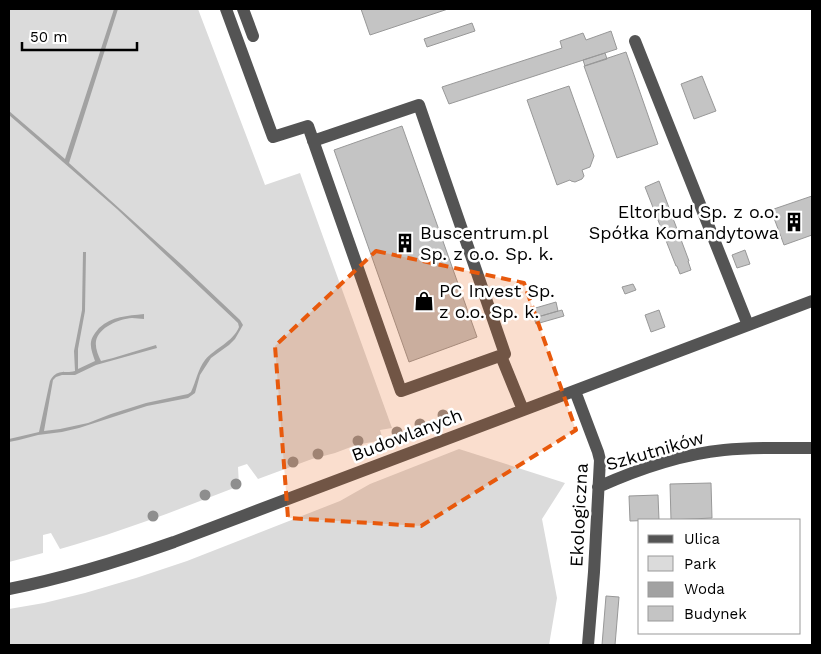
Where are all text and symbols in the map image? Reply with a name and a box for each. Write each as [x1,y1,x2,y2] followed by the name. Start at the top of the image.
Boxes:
[22,20,138,52] scale bar
[30,28,67,46] text: 50 m
[589,201,779,243] place label: Eltorbud Sp. z o.o. Spółka Komandytowa
[783,211,805,233] building icon: Eltorbud Sp. z o.o. Spółka Komandytowa
[420,222,554,264] place label: Buscentrum.pl Sp. z o.o. Sp. k.
[394,232,416,254] building icon: Buscentrum.pl Sp. z o.o. Sp. k.
[439,280,555,322] place label: PC Invest Sp. z o.o. Sp. k.
[413,290,435,312] shop icon: PC Invest Sp. z o.o. Sp. k.
[349,404,465,465] street label: Budowlanych
[603,426,706,475] street label: Szkutników
[565,463,592,567] street label: Ekologiczna
[638,519,801,634] legend
[684,530,721,548] text: Ulica
[684,555,717,573] text: Park
[684,580,725,598] text: Woda
[684,605,747,623] text: Budynek

